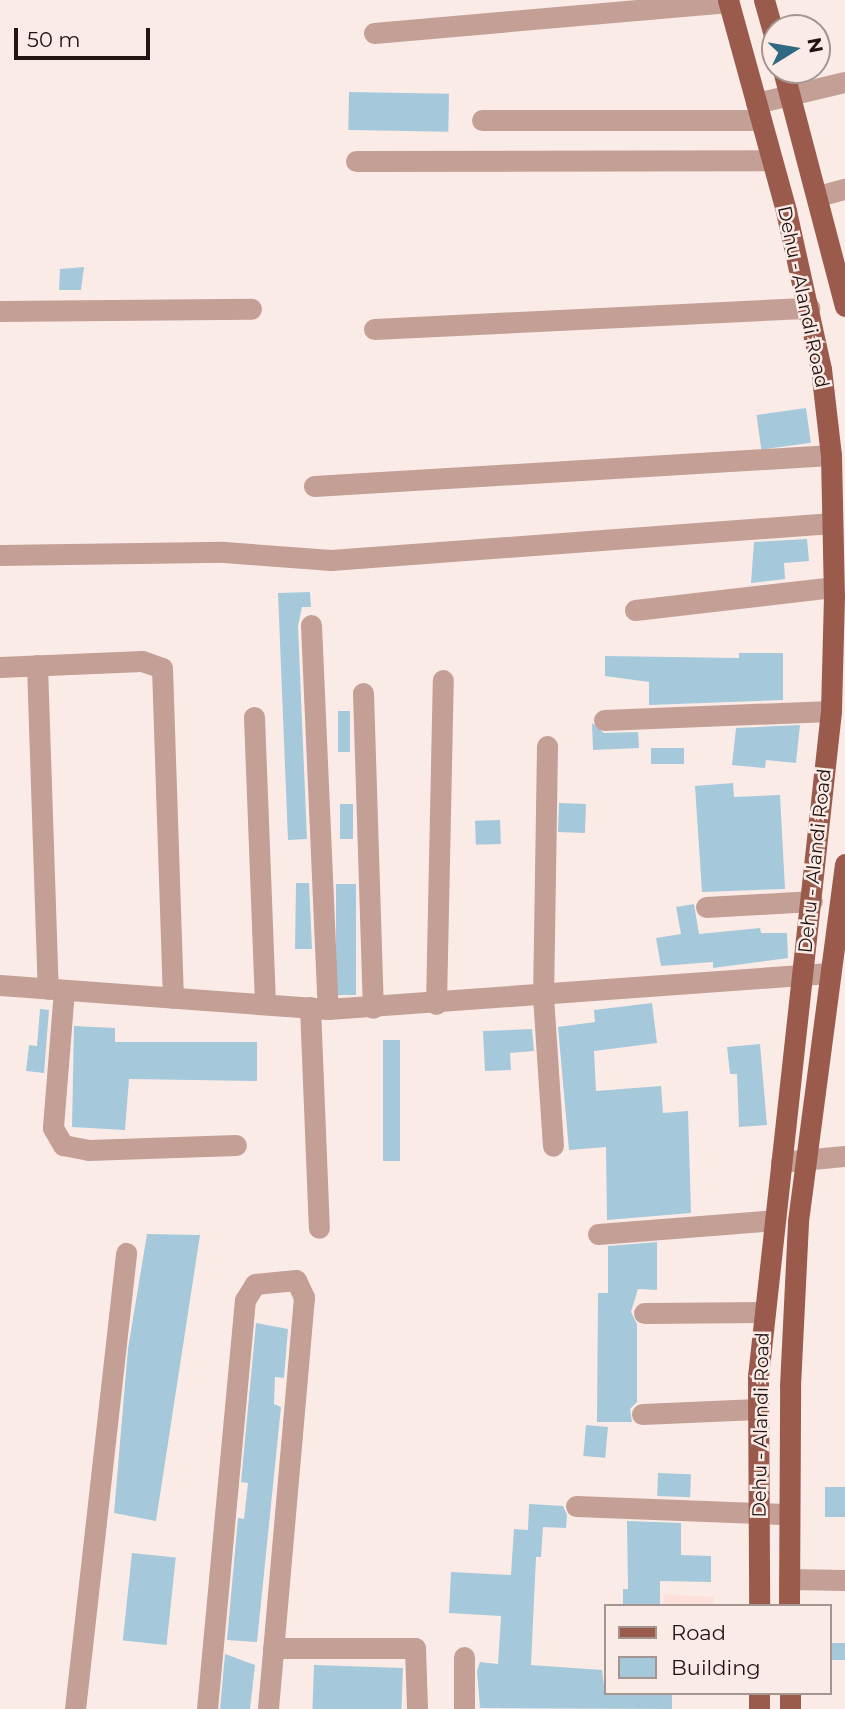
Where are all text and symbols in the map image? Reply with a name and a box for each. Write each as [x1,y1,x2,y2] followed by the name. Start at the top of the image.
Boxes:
[18,14,154,58] scale bar
[761,14,831,84] north arrow
[27,27,81,52] text: 50 m
[802,36,828,55] text: N
[773,204,833,390] street label: Dehu - Alandi Road
[794,768,836,954] street label: Dehu - Alandi Road
[748,1332,774,1518] street label: Dehu - Alandi Road
[604,1604,831,1695] legend
[671,1620,726,1645] text: Road
[671,1655,761,1680] text: Building

